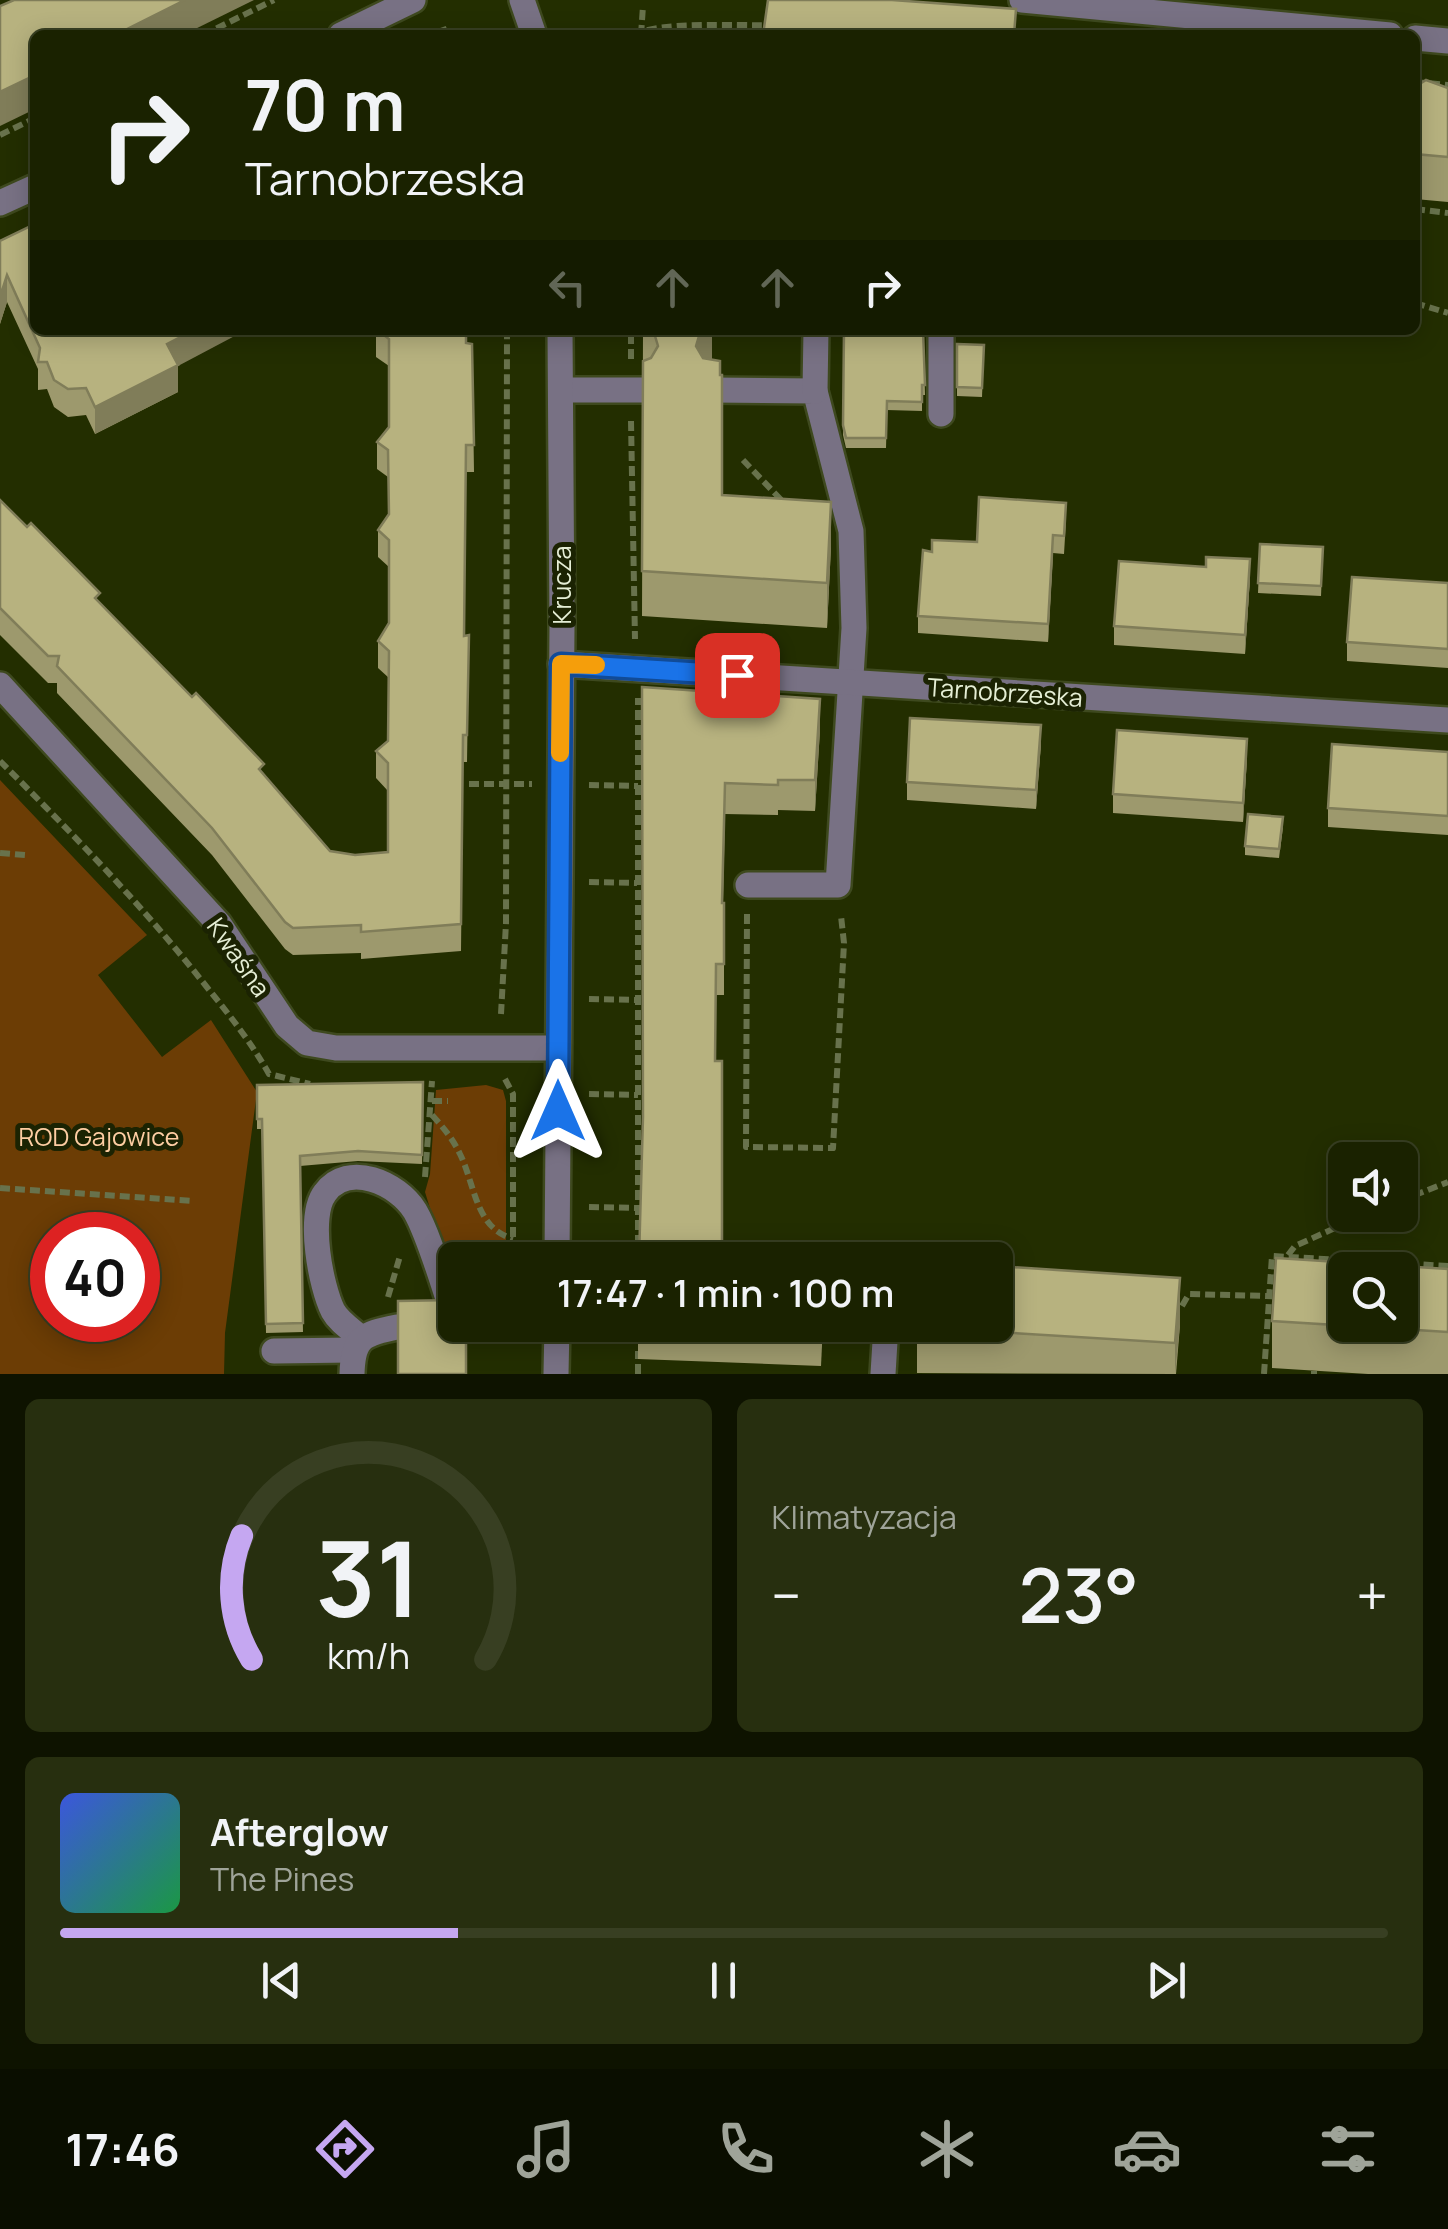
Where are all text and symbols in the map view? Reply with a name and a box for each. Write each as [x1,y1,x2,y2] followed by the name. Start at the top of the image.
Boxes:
[245,56,405,152] text: 70 m
[80,70,210,200] icon: right
[245,147,525,209] text: Tarnobrzeska
[540,260,595,315] icon: left
[645,260,700,315] icon: ahead
[750,260,805,315] icon: ahead
[855,260,910,315] icon: right
[544,546,579,624] street label: Krucza
[695,633,780,718] pin
[710,648,765,703] icon: arrive
[926,669,1084,715] street label: Tarnobrzeska
[199,910,279,1004] street label: Kwaśna
[506,1059,610,1163] position arrow
[19,1119,179,1154] park label: ROD Gajowice
[1328,1142,1418,1342] map controls
[1328,1142,1418,1232] button: sound
[30,1212,160,1342] speed limit sign: 40
[1328,1252,1418,1342] button: search
[557,1266,894,1318] text: 17:47 · 1 min · 100 m
[772,1495,957,1539] text: Klimatyzacja
[315,1506,421,1648] text: 31
[1018,1543,1139,1646] text: 23°
[772,1557,801,1633] text: −
[1356,1557,1388,1633] text: +
[327,1631,410,1680] text: km/h
[210,1805,389,1857] text: Afterglow
[210,1857,354,1901] text: The Pines
[254,1953,309,2008] icon: previous
[696,1953,751,2008] icon: pause
[1139,1953,1194,2008] icon: next
[310,2114,380,2184] icon: directions
[511,2114,581,2184] icon: music
[711,2114,781,2184] icon: phone
[912,2114,982,2184] icon: climate
[1112,2114,1182,2184] icon: car
[1313,2114,1383,2184] icon: filters
[65,2118,180,2180] text: 17:46

